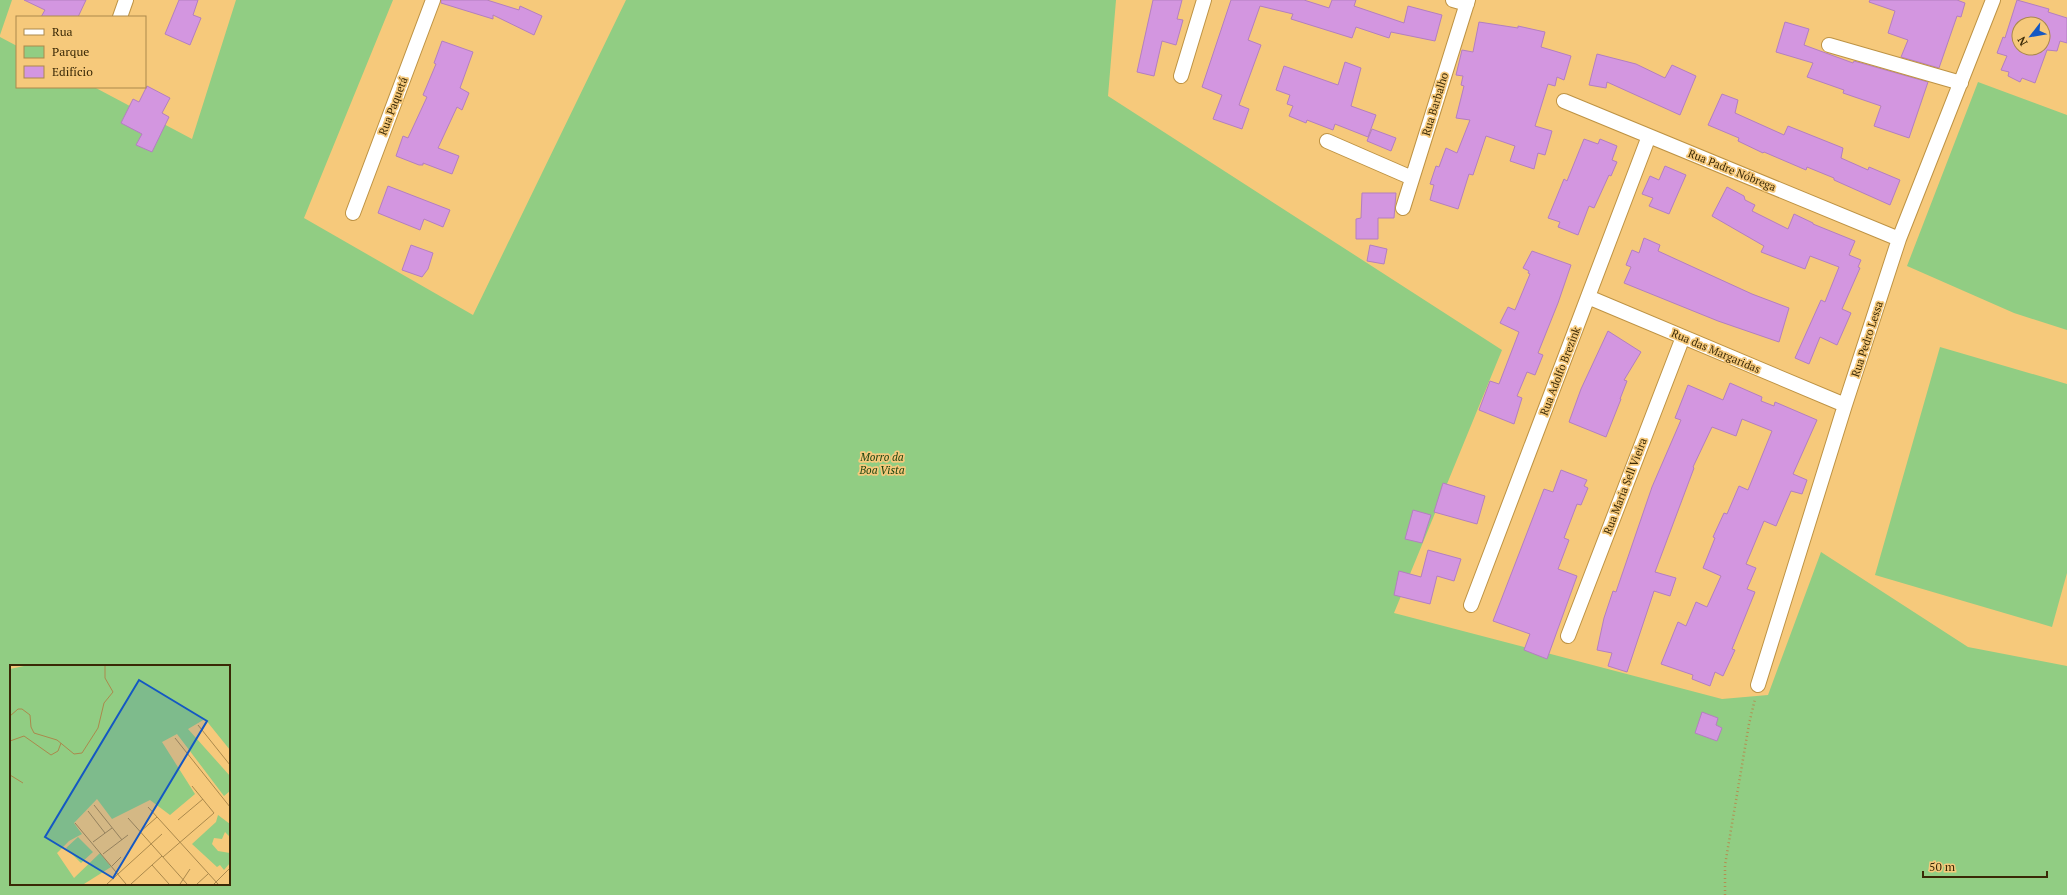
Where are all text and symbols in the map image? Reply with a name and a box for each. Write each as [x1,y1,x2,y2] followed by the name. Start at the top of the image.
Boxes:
[16,16,146,88] legend
[2011,16,2051,56] north arrow
[52,24,73,39] text: Rua
[2014,33,2031,48] text: N
[52,44,89,59] text: Parque
[52,64,93,79] text: Edifício
[1419,71,1451,137] street label: Rua Barbalho
[376,75,411,137] street label: Rua Paquetá
[1686,146,1778,194] street label: Rua Padre Nóbrega
[1848,299,1886,379] street label: Rua Pedro Lessa
[1537,324,1583,417] street label: Rua Adolfo Brezink
[1669,326,1763,376] street label: Rua das Margaridas
[1600,435,1650,536] street label: Rua Maria Sell Vieira
[858,450,905,477] park label: Morro da Boa Vista
[10,665,230,885] inset map
[1923,853,2047,879] scale bar
[1929,859,1956,874] text: 50 m

